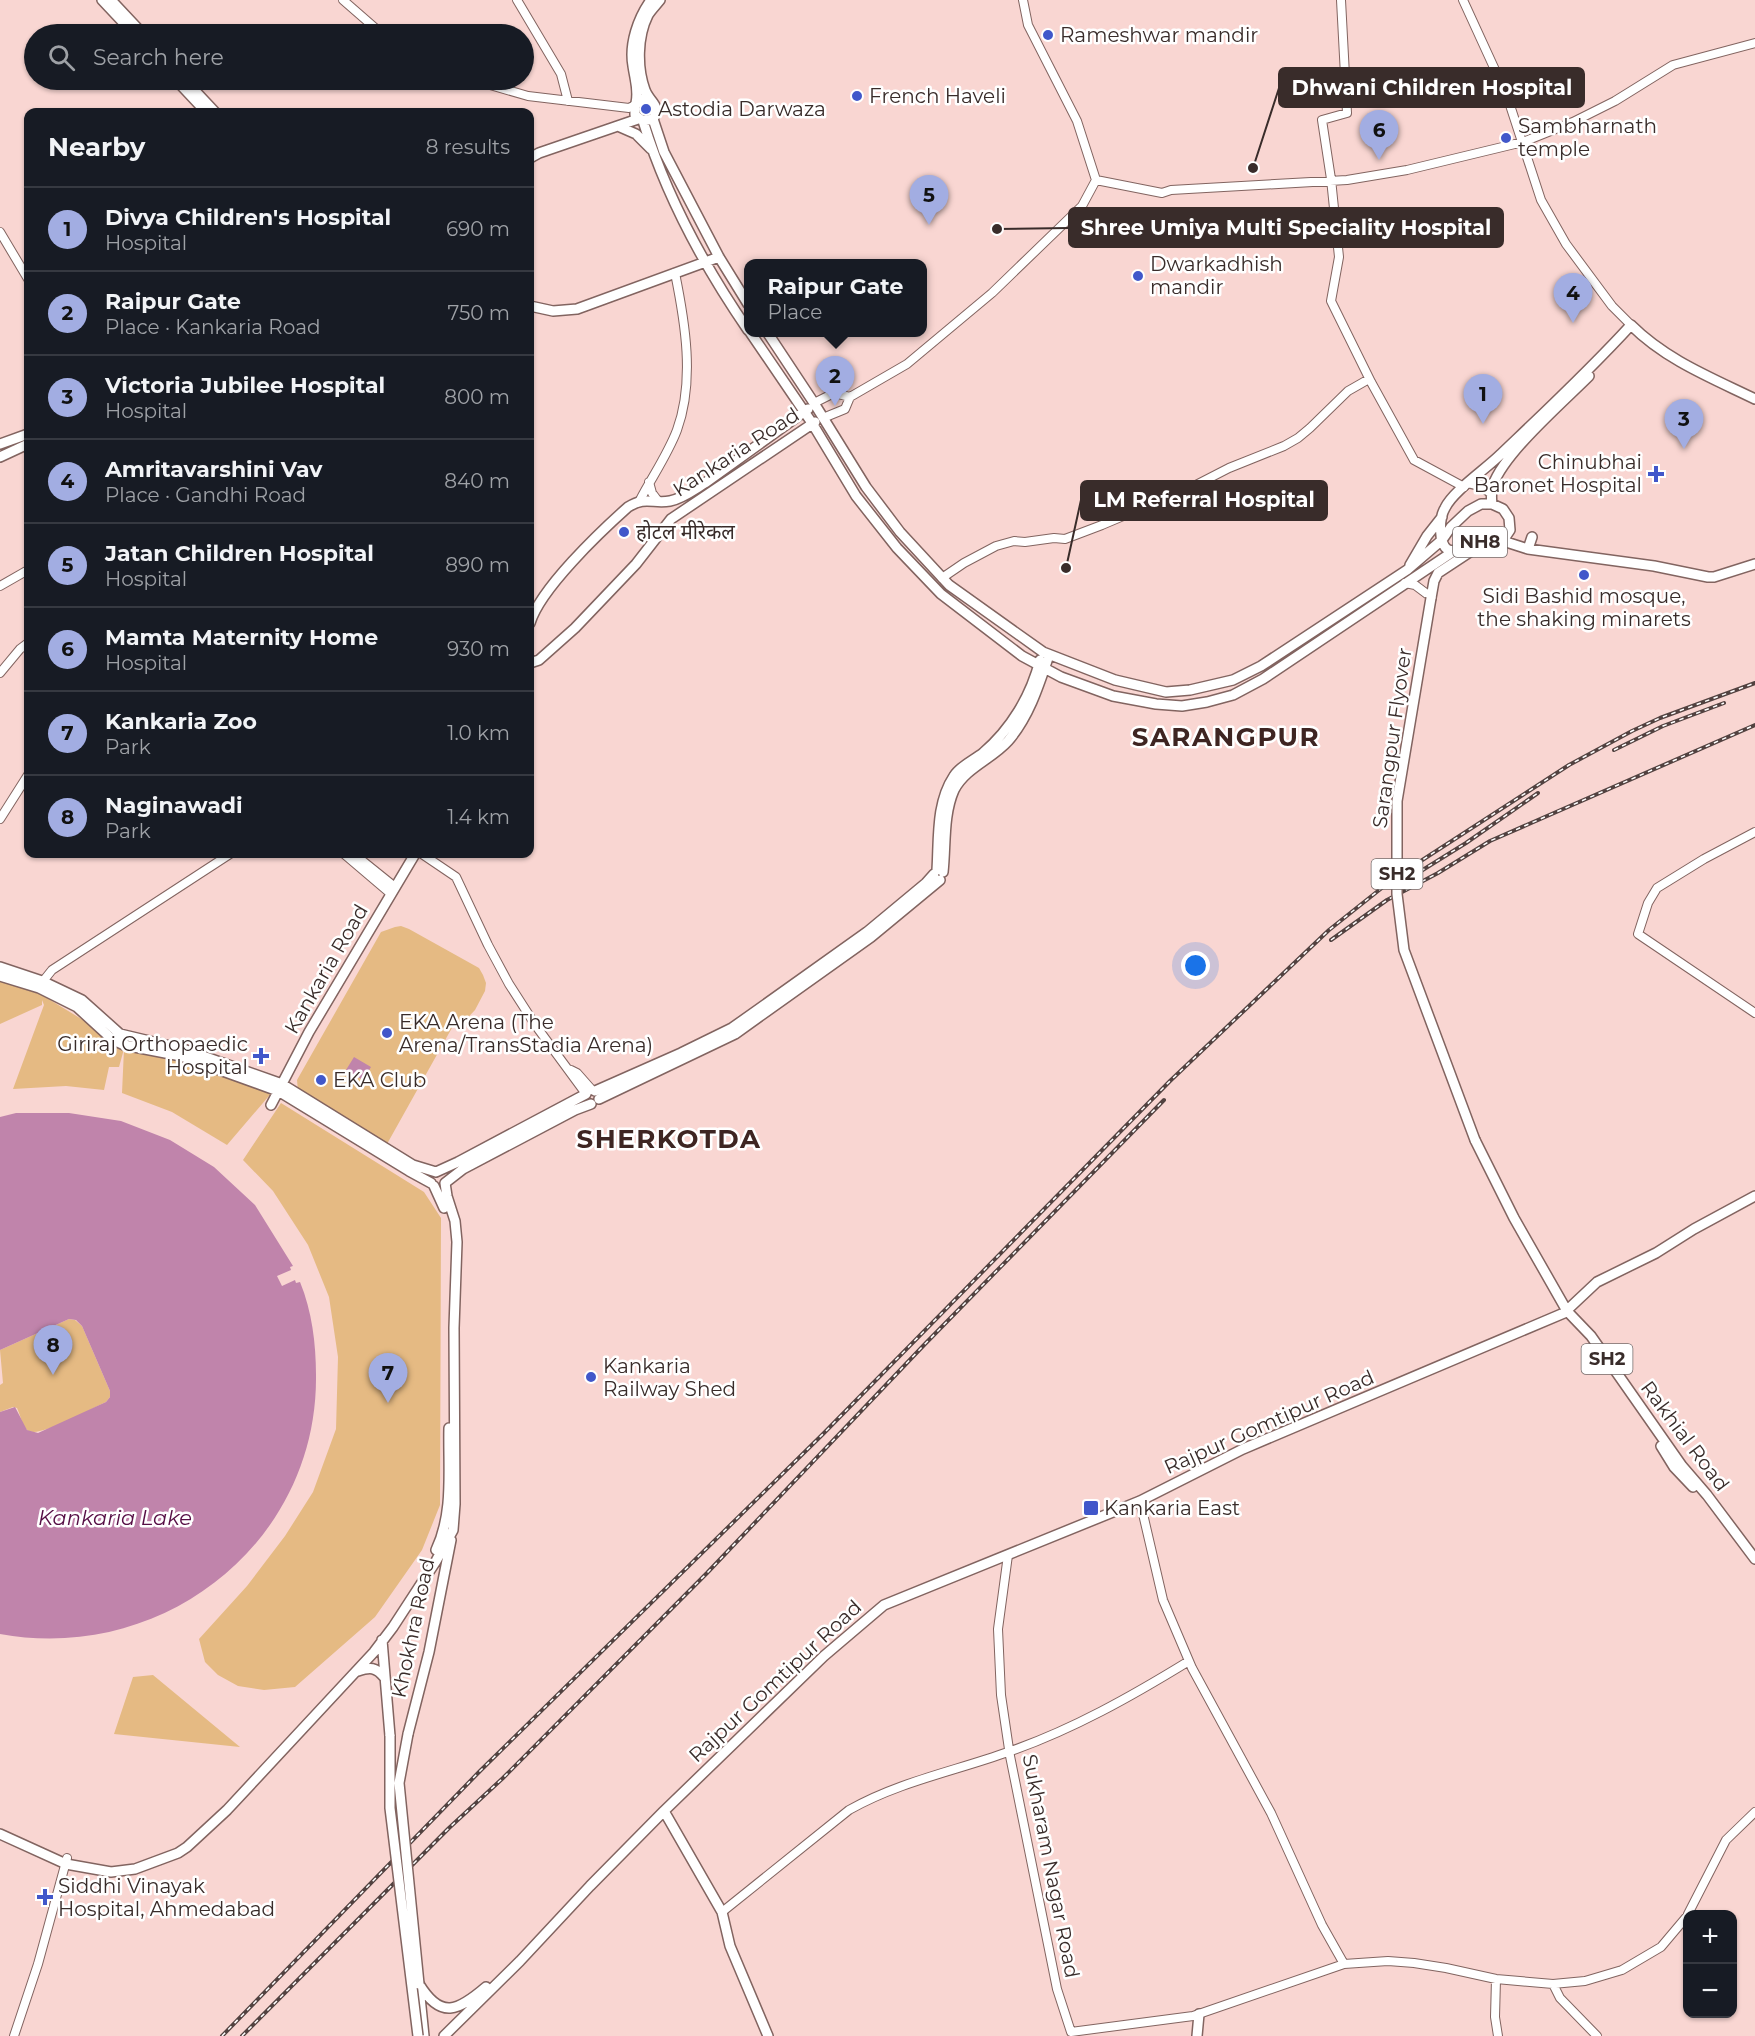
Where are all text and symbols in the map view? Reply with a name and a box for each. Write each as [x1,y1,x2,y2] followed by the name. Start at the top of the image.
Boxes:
[1060,23,1258,47] place label: Rameshwar mandir
[24,24,534,90] search box
[1041,28,1055,42] marker: Rameshwar mandir
[45,41,78,74] icon: search
[93,44,224,71] text: Search here
[1279,68,1584,107] callout: Dhwani Children Hospital
[1292,75,1572,100] text: Dhwani Children Hospital
[869,84,1006,108] place label: French Haveli
[850,89,864,103] marker: French Haveli
[658,97,826,121] place label: Astodia Darwaza
[639,102,653,116] marker: Astodia Darwaza
[1360,110,1398,160] pin: 6
[1518,114,1657,161] place label: Sambharnath temple
[48,131,145,163] text: Nearby
[1499,131,1513,145] marker: Sambharnath temple
[426,135,510,159] text: 8 results
[910,176,948,225] pin: 5
[105,204,391,231] text: Divya Children's Hospital
[1069,208,1503,247] callout: Shree Umiya Multi Speciality Hospital
[1081,215,1491,240] text: Shree Umiya Multi Speciality Hospital
[64,217,71,241] text: 1
[446,217,510,241] text: 690 m
[105,231,187,255] text: Hospital
[1150,252,1283,299] place label: Dwarkadhish mandir
[744,259,927,337] popup
[1131,269,1145,283] marker: Dwarkadhish mandir
[768,273,903,300] text: Raipur Gate
[1554,274,1592,323] pin: 4
[105,288,241,315] text: Raipur Gate
[768,300,822,324] text: Place
[62,301,73,325] text: 2
[448,301,510,325] text: 750 m
[105,315,321,339] text: Place · Kankaria Road
[816,356,854,406] pin: 2
[105,372,385,399] text: Victoria Jubilee Hospital
[1464,374,1502,424] pin: 1
[62,385,73,409] text: 3
[444,385,510,409] text: 800 m
[105,399,187,423] text: Hospital
[1664,400,1704,449] pin: 3
[668,402,804,502] street label: Kankaria Road
[1474,450,1642,497] place label: Chinubhai Baronet Hospital
[105,456,322,483] text: Amritavarshini Vav
[1647,465,1665,483] marker: Chinubhai Baronet Hospital
[61,469,74,493] text: 4
[444,469,510,493] text: 840 m
[1081,481,1327,520] callout: LM Referral Hospital
[105,483,306,507] text: Place · Gandhi Road
[1093,487,1315,512] text: LM Referral Hospital
[636,520,735,544] place label: होटल मीरेकल
[617,525,631,539] marker: होटल मीरेकल
[1453,527,1507,557] road number: NH8
[105,540,374,567] text: Jatan Children Hospital
[62,553,73,577] text: 5
[445,553,510,577] text: 890 m
[105,567,187,591] text: Hospital
[1577,568,1591,582] marker: Sidi Bashid mosque, the shaking minarets
[1477,584,1691,631] place label: Sidi Bashid mosque, the shaking minarets
[105,624,378,651] text: Mamta Maternity Home
[61,637,74,661] text: 6
[447,637,510,661] text: 930 m
[1367,646,1417,830] street label: Sarangpur Flyover
[105,651,187,675] text: Hospital
[105,708,257,735] text: Kankaria Zoo
[61,721,74,745] text: 7
[447,721,510,745] text: 1.0 km
[1132,721,1320,753] district label: SARANGPUR
[105,735,151,759] text: Park
[105,792,243,819] text: Naginawadi
[61,805,74,829] text: 8
[447,805,510,829] text: 1.4 km
[105,819,151,843] text: Park
[1372,859,1422,889] road number: SH2
[279,900,373,1038] street label: Kankaria Road
[1181,951,1210,980] your location
[399,1010,653,1057] place label: EKA Arena (The Arena/TransStadia Arena)
[380,1026,394,1040] marker: EKA Arena (The Arena/TransStadia Arena)
[57,1032,248,1079] place label: Giriraj Orthopaedic Hospital
[252,1047,270,1065] marker: Giriraj Orthopaedic Hospital
[333,1068,426,1092] place label: EKA Club
[314,1073,328,1087] marker: EKA Club
[577,1123,761,1155] district label: SHERKOTDA
[34,1326,72,1375] pin: 8
[1582,1344,1632,1374] road number: SH2
[368,1354,408,1403] pin: 7
[603,1354,736,1401] place label: Kankaria Railway Shed
[1160,1365,1378,1479] street label: Rajpur Gomtipur Road
[584,1370,598,1384] marker: Kankaria Railway Shed
[1636,1376,1734,1496] street label: Rakhial Road
[1104,1496,1240,1520] place label: Kankaria East
[1082,1499,1100,1517] marker: Kankaria East
[38,1505,192,1530] water label: Kankaria Lake
[386,1556,440,1700] street label: Khokhra Road
[684,1595,866,1767] street label: Rajpur Gomtipur Road
[1018,1752,1084,1980] street label: Sukharam Nagar Road
[58,1874,275,1921] place label: Siddhi Vinayak Hospital, Ahmedabad
[36,1888,54,1906] marker: Siddhi Vinayak Hospital, Ahmedabad
[1683,1910,1737,2018] map controls
[1683,1910,1737,1964] button: +
[1683,1964,1737,2018] button: −

